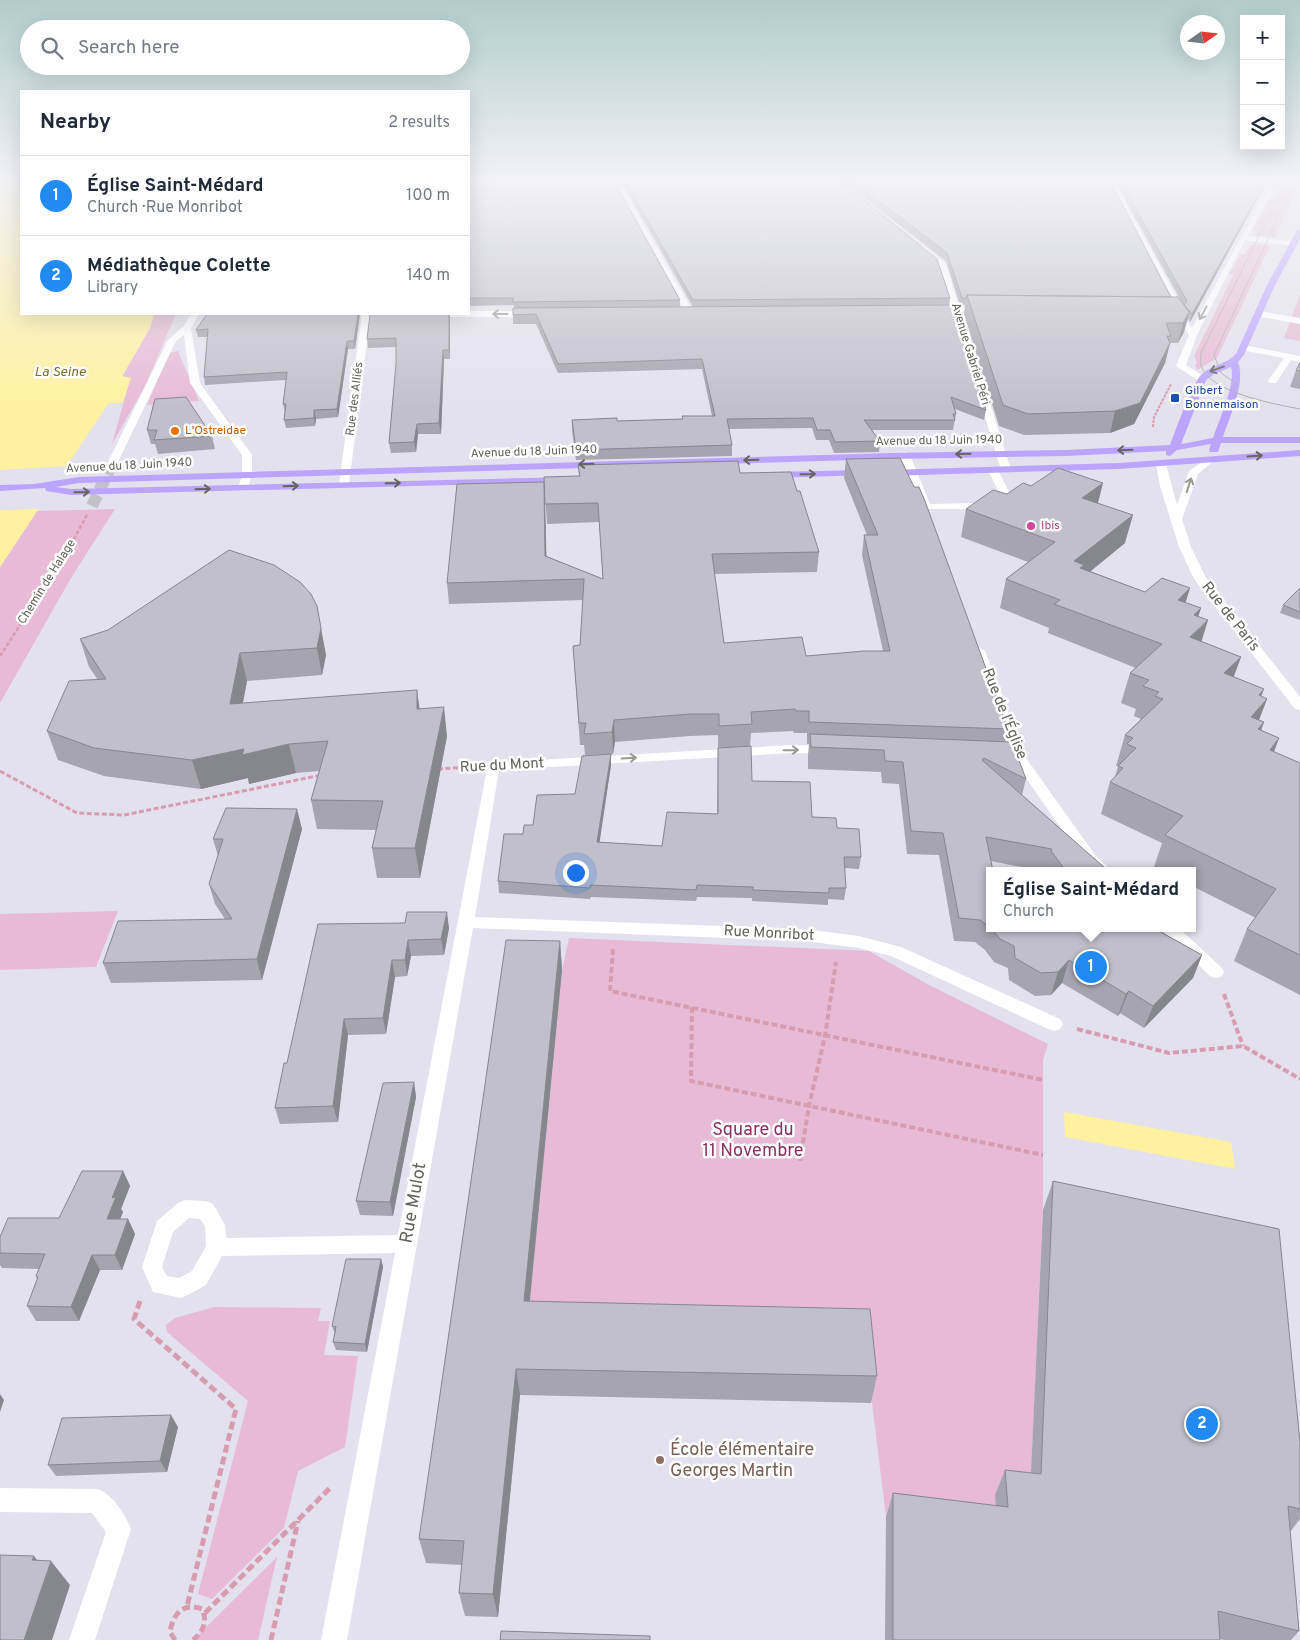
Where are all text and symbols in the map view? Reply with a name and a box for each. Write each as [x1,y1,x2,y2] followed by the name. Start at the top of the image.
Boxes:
[1180,15,1225,60] north arrow
[1240,15,1285,150] map controls
[1240,15,1285,60] button: +
[20,20,470,75] search box
[38,34,66,62] icon: search
[78,36,180,60] text: Search here
[1240,60,1285,105] button: −
[1240,105,1285,150] button: layers
[40,109,111,136] text: Nearby
[388,113,450,133] text: 2 results
[87,174,264,198] text: Église Saint-Médard
[53,186,59,206] text: 1
[406,186,450,206] text: 100 m
[87,198,243,218] text: Church · Rue Monribot
[87,254,271,278] text: Médiathèque Colette
[51,266,61,286] text: 2
[407,266,450,286] text: 140 m
[87,278,138,298] text: Library
[947,301,993,407] street label: Avenue Gabriel Péri
[1198,305,1208,319] one-way arrow
[492,309,508,319] one-way arrow
[343,361,367,437] street label: Rue des Alliés
[34,364,86,381] water label: La Seine
[1210,365,1225,374] one-way arrow
[1185,383,1259,413] place label: Gilbert Bonnemaison
[1169,392,1181,404] marker: Gilbert Bonnemaison
[185,423,246,439] place label: L'Ostreidae
[169,425,181,437] marker: L'Ostreidae
[876,432,1002,450] street label: Avenue du 18 Juin 1940
[470,442,598,462] street label: Avenue du 18 Juin 1940
[1117,445,1133,454] one-way arrow
[955,449,972,459] one-way arrow
[1247,451,1263,461] one-way arrow
[65,455,193,477] street label: Avenue du 18 Juin 1940
[743,455,759,464] one-way arrow
[578,460,594,469] one-way arrow
[800,469,816,479] one-way arrow
[1185,477,1195,493] one-way arrow
[384,478,400,488] one-way arrow
[283,481,299,491] one-way arrow
[194,484,210,494] one-way arrow
[74,487,90,497] one-way arrow
[1041,518,1060,534] place label: Ibis
[1025,520,1037,532] marker: Ibis
[14,537,80,627] street label: Chemin de Halage
[1197,578,1263,656] street label: Rue de Paris
[977,665,1032,762] street label: Rue de l'Église
[783,745,799,754] one-way arrow
[459,754,545,778] street label: Rue du Mont
[620,754,636,763] one-way arrow
[563,860,589,886] your location
[986,867,1196,932] popup
[1003,878,1179,902] text: Église Saint-Médard
[1003,902,1054,922] text: Church
[723,922,815,946] street label: Rue Monribot
[1075,948,1107,986] pin: 1
[703,1119,803,1163] park label: Square du 11 Novembre
[396,1161,432,1245] street label: Rue Mulot
[1186,1405,1218,1443] pin: 2
[670,1437,814,1483] place label: École élémentaire Georges Martin
[654,1454,666,1466] marker: École élémentaire Georges Martin

